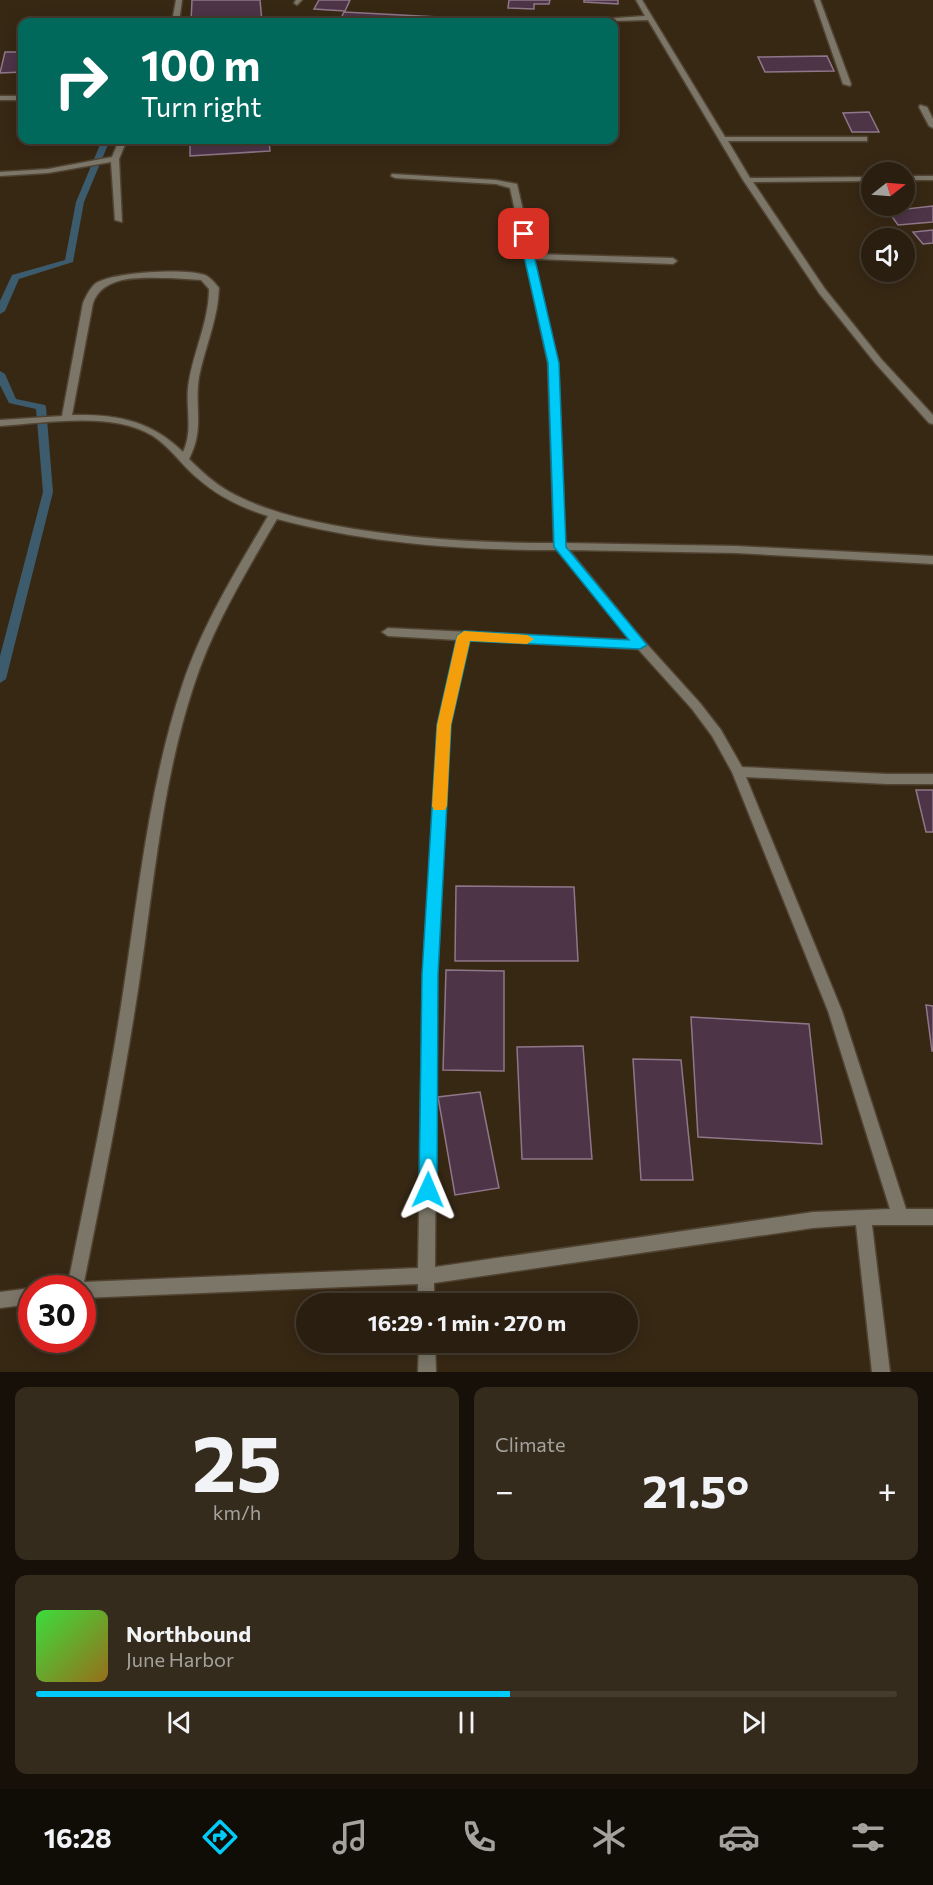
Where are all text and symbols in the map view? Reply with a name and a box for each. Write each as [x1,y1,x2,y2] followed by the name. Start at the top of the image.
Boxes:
[141,38,261,90] text: 100 m
[42,42,120,120] icon: right
[141,90,261,123] text: Turn right
[861,162,915,216] north arrow
[861,162,915,282] map controls
[498,208,549,259] pin
[507,217,540,250] icon: arrive
[861,228,915,282] button: sound
[396,1158,460,1222] position arrow
[18,1275,96,1353] speed limit sign: 30
[368,1309,566,1336] text: 16:29 · 1 min · 270 m
[192,1413,282,1508] text: 25
[495,1432,565,1456] text: Climate
[642,1462,749,1517] text: 21.5°
[495,1469,514,1510] text: −
[878,1469,897,1510] text: +
[213,1500,261,1524] text: km/h
[126,1620,251,1647] text: Northbound
[126,1647,234,1671] text: June Harbor
[163,1706,196,1739] icon: previous
[450,1706,483,1739] icon: pause
[737,1706,770,1739] icon: next
[199,1816,241,1858] icon: directions
[329,1816,371,1858] icon: music
[458,1816,500,1858] icon: phone
[588,1816,630,1858] icon: climate
[718,1816,760,1858] icon: car
[847,1816,889,1858] icon: filters
[44,1821,112,1854] text: 16:28

